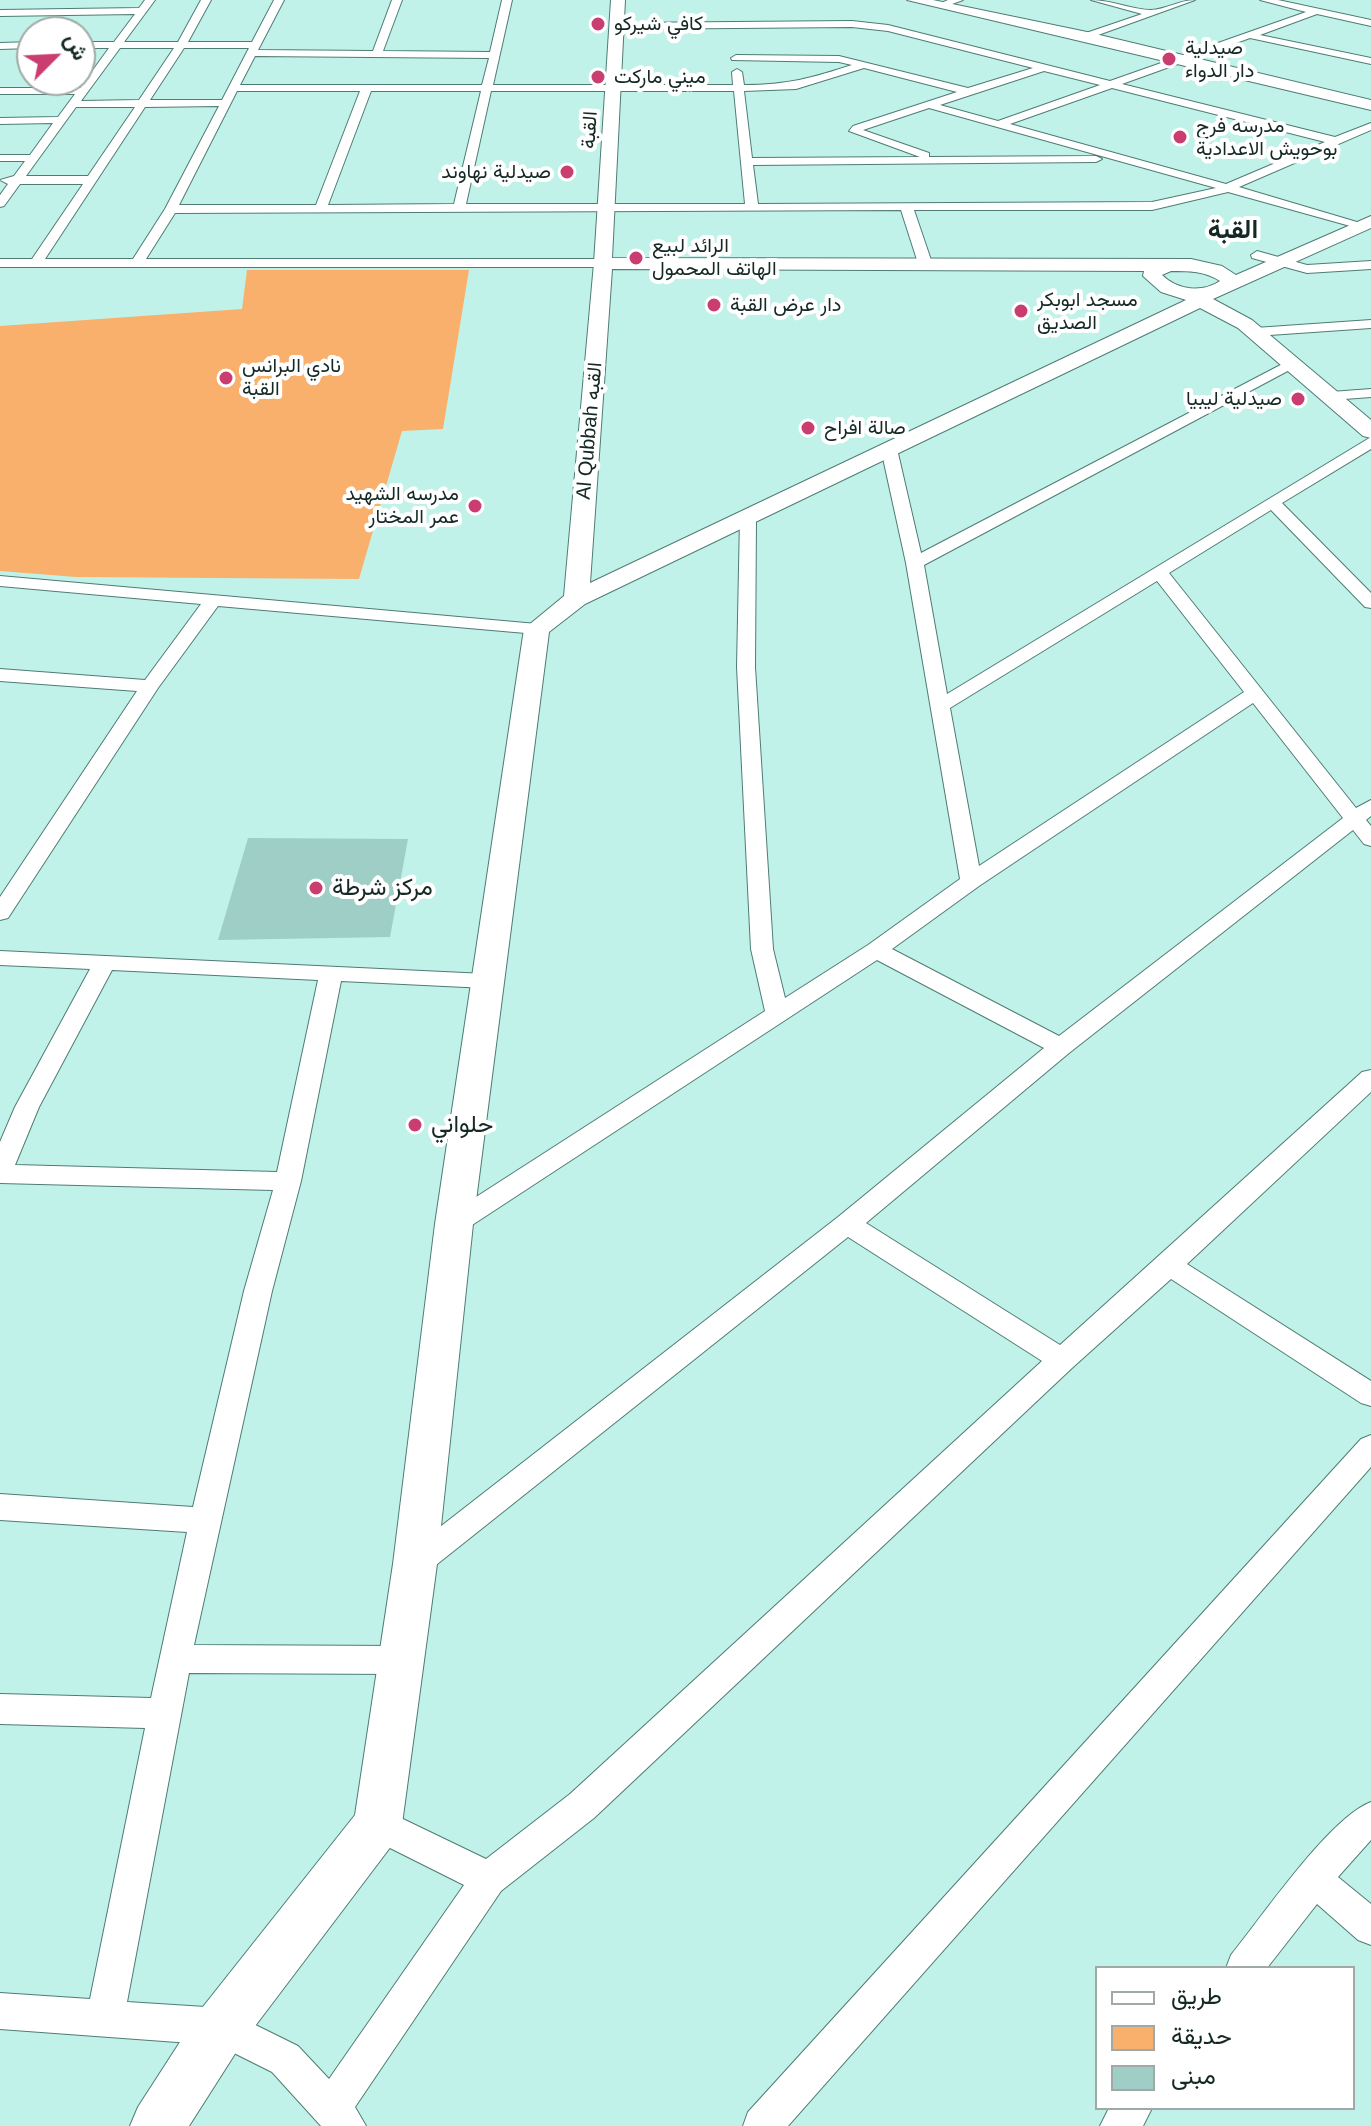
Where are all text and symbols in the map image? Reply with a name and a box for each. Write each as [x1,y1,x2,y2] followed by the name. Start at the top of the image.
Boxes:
[614,12,703,36] place label: كافي شيركو
[589,15,607,33] marker: كافي شيركو
[16,16,96,96] north arrow
[60,30,93,64] text: ش
[1185,36,1254,83] place label: صيدلية دار الدواء
[1160,50,1178,68] marker: صيدلية دار الدواء
[614,65,706,89] place label: ميني ماركت
[589,68,607,86] marker: ميني ماركت
[577,110,603,150] street label: القبة
[1196,114,1337,161] place label: مدرسه فرج بوحويش الاعدادية
[1171,128,1189,146] marker: مدرسه فرج بوحويش الاعدادية
[441,160,551,184] place label: صيدلية نهاوند
[558,163,576,181] marker: صيدلية نهاوند
[1208,215,1258,247] district label: القبة
[652,234,777,281] place label: الرائد لبيع الهاتف المحمول
[627,249,645,267] marker: الرائد لبيع الهاتف المحمول
[1037,288,1138,335] place label: مسجد ابوبكر الصديق
[730,293,841,317] place label: دار عرض القبة
[705,296,723,314] marker: دار عرض القبة
[1012,302,1030,320] marker: مسجد ابوبكر الصديق
[242,354,341,401] place label: نادي البرانس القبة
[572,361,608,501] street label: Al Qubbah القبه
[217,369,235,387] marker: نادي البرانس القبة
[1186,387,1282,411] place label: صيدلية ليبيا
[1289,390,1307,408] marker: صيدلية ليبيا
[824,416,906,440] place label: صالة افراح
[799,419,817,437] marker: صالة افراح
[346,482,459,529] place label: مدرسه الشهيد عمر المختار
[466,497,484,515] marker: مدرسه الشهيد عمر المختار
[332,874,433,902] place label: مركز شرطة
[307,879,325,897] marker: مركز شرطة
[431,1111,493,1139] place label: حلواني
[406,1116,424,1134] marker: حلواني
[1095,1966,1355,2110] legend
[1171,1982,1222,2009] text: طريق
[1171,2022,1232,2049] text: حديقة
[1171,2062,1216,2089] text: مبنى

